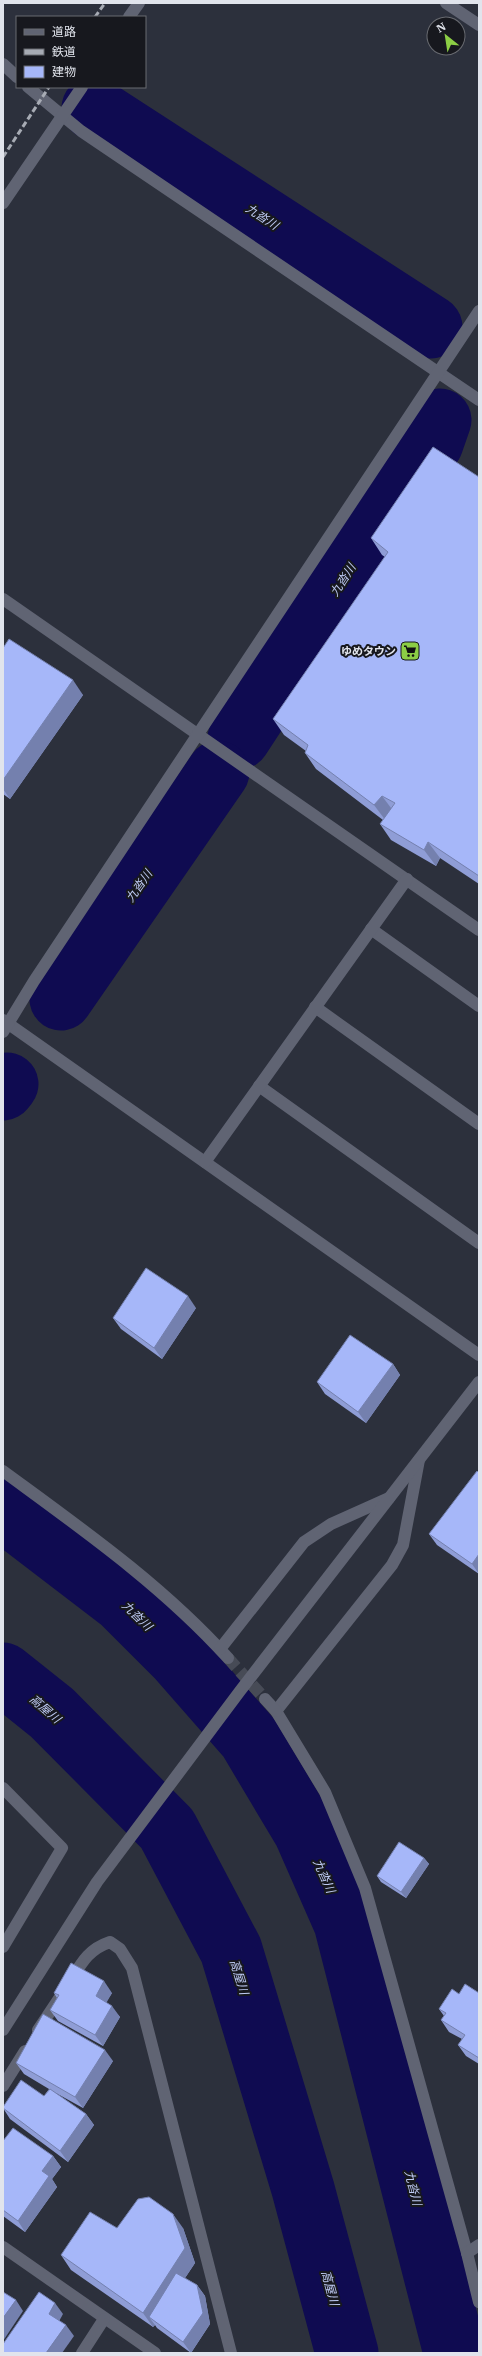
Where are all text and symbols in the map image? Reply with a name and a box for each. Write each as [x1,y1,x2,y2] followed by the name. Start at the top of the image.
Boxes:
[16,16,146,88] legend
[426,16,466,56] north arrow
[434,19,449,36] text: N
[52,24,76,39] text: 道路
[52,44,76,59] text: 鉄道
[52,64,76,79] text: 建物
[243,200,283,234] water label: 九沓川
[326,559,360,599] water label: 九沓川
[399,640,421,662] supermarket icon: ゆめタウン
[341,644,396,658] place label: ゆめタウン
[122,865,156,905] water label: 九沓川
[119,1598,157,1635] water label: 九沓川
[27,1691,65,1727] water label: 高屋川
[310,1856,339,1897] water label: 九沓川
[227,1957,252,1998] water label: 高屋川
[402,2169,426,2209] water label: 九沓川
[319,2269,343,2309] water label: 高屋川

